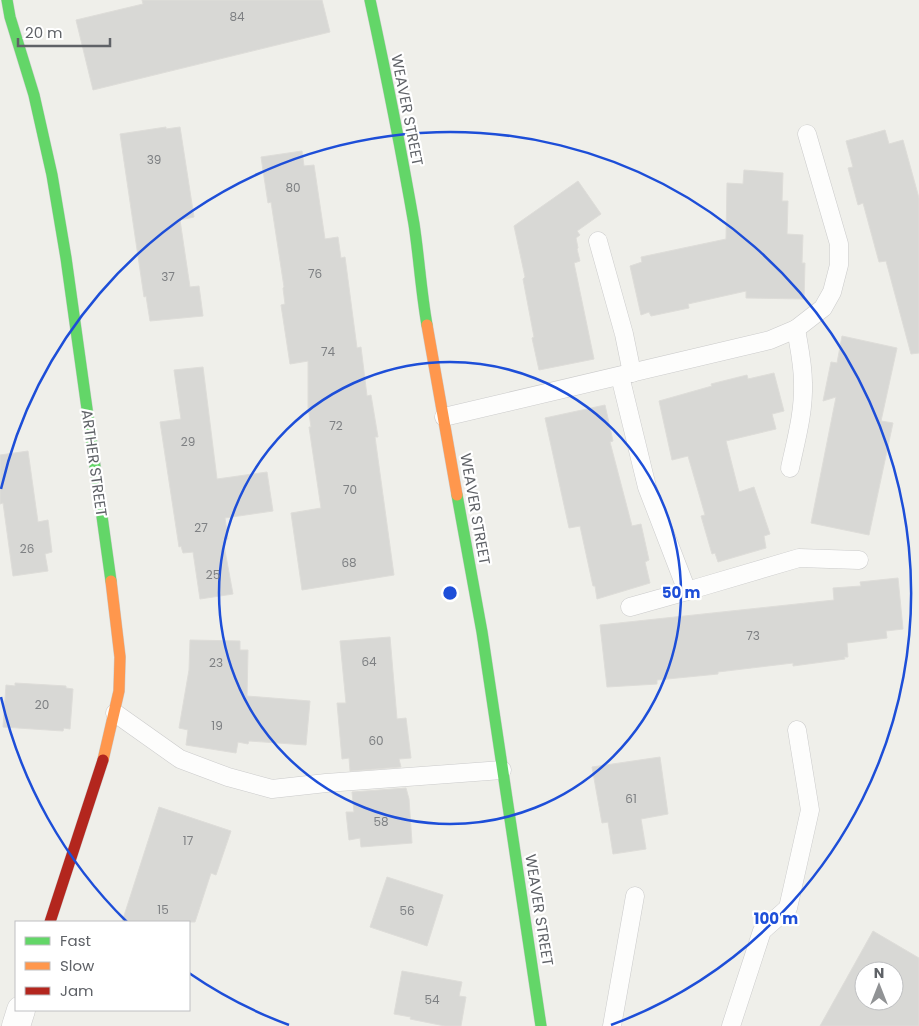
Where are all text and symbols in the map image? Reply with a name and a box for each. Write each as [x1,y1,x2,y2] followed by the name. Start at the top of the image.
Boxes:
[229,8,245,25] house number: 84
[18,15,110,47] scale bar
[25,22,63,43] text: 20 m
[386,52,429,167] street label: WEAVER STREET
[147,151,161,168] house number: 39
[285,179,301,196] house number: 80
[308,265,322,282] house number: 76
[161,268,175,285] house number: 37
[321,343,335,360] house number: 74
[77,408,112,518] street label: ARTHER STREET
[329,417,343,434] house number: 72
[181,433,195,450] house number: 29
[455,451,496,566] street label: WEAVER STREET
[343,481,357,498] house number: 70
[194,519,208,536] house number: 27
[20,540,34,557] house number: 26
[341,554,357,571] house number: 68
[206,566,220,583] house number: 25
[662,582,700,603] text: 50 m
[441,584,459,602] centre of rings
[746,627,760,644] house number: 73
[361,653,377,670] house number: 64
[209,654,223,671] house number: 23
[35,696,49,713] house number: 20
[211,717,223,734] house number: 19
[368,732,384,749] house number: 60
[625,790,637,807] house number: 61
[373,813,389,830] house number: 58
[183,832,194,849] house number: 17
[520,852,559,967] street label: WEAVER STREET
[157,901,169,918] house number: 15
[399,902,415,919] house number: 56
[754,908,798,929] text: 100 m
[15,921,190,1011] legend
[60,930,91,951] text: Fast
[60,955,95,976] text: Slow
[854,961,904,1011] north arrow
[874,963,884,983] text: N
[60,980,94,1001] text: Jam
[424,991,440,1008] house number: 54

